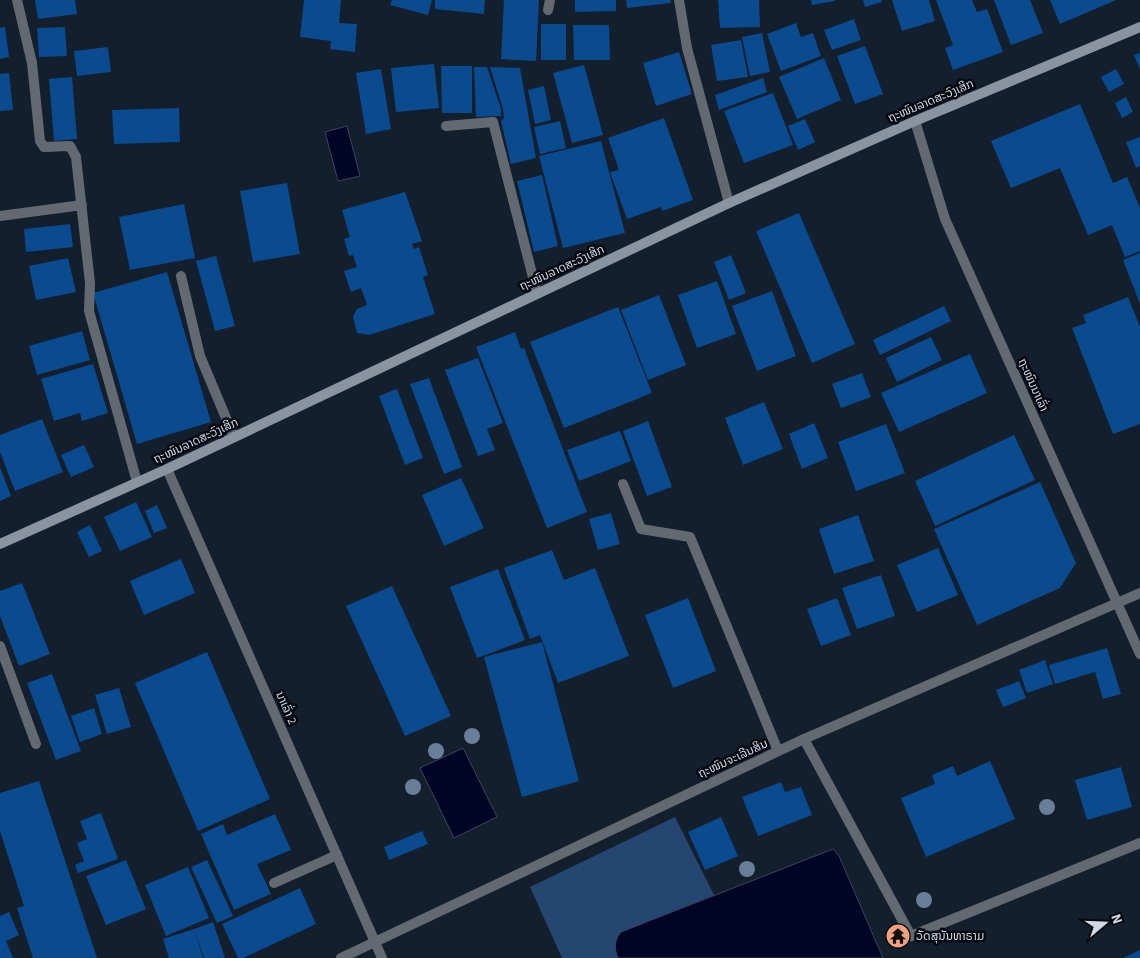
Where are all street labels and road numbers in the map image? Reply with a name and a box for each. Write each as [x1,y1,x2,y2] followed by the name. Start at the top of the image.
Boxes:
[885,75,977,127] street label: ຖະໜົນລາດສະວົງເສິກ
[517,241,607,295] street label: ຖະໜົນລາດສະວົງເສິກ
[1014,355,1053,414] street label: ຖະໜົນນາເລົ່າ
[151,414,241,468] street label: ຖະໜົນລາດສະວົງເສິກ
[271,688,302,727] street label: ນາເລົ່າ 2
[695,735,771,783] street label: ຖະໜົນຈະເລີນສິນ

